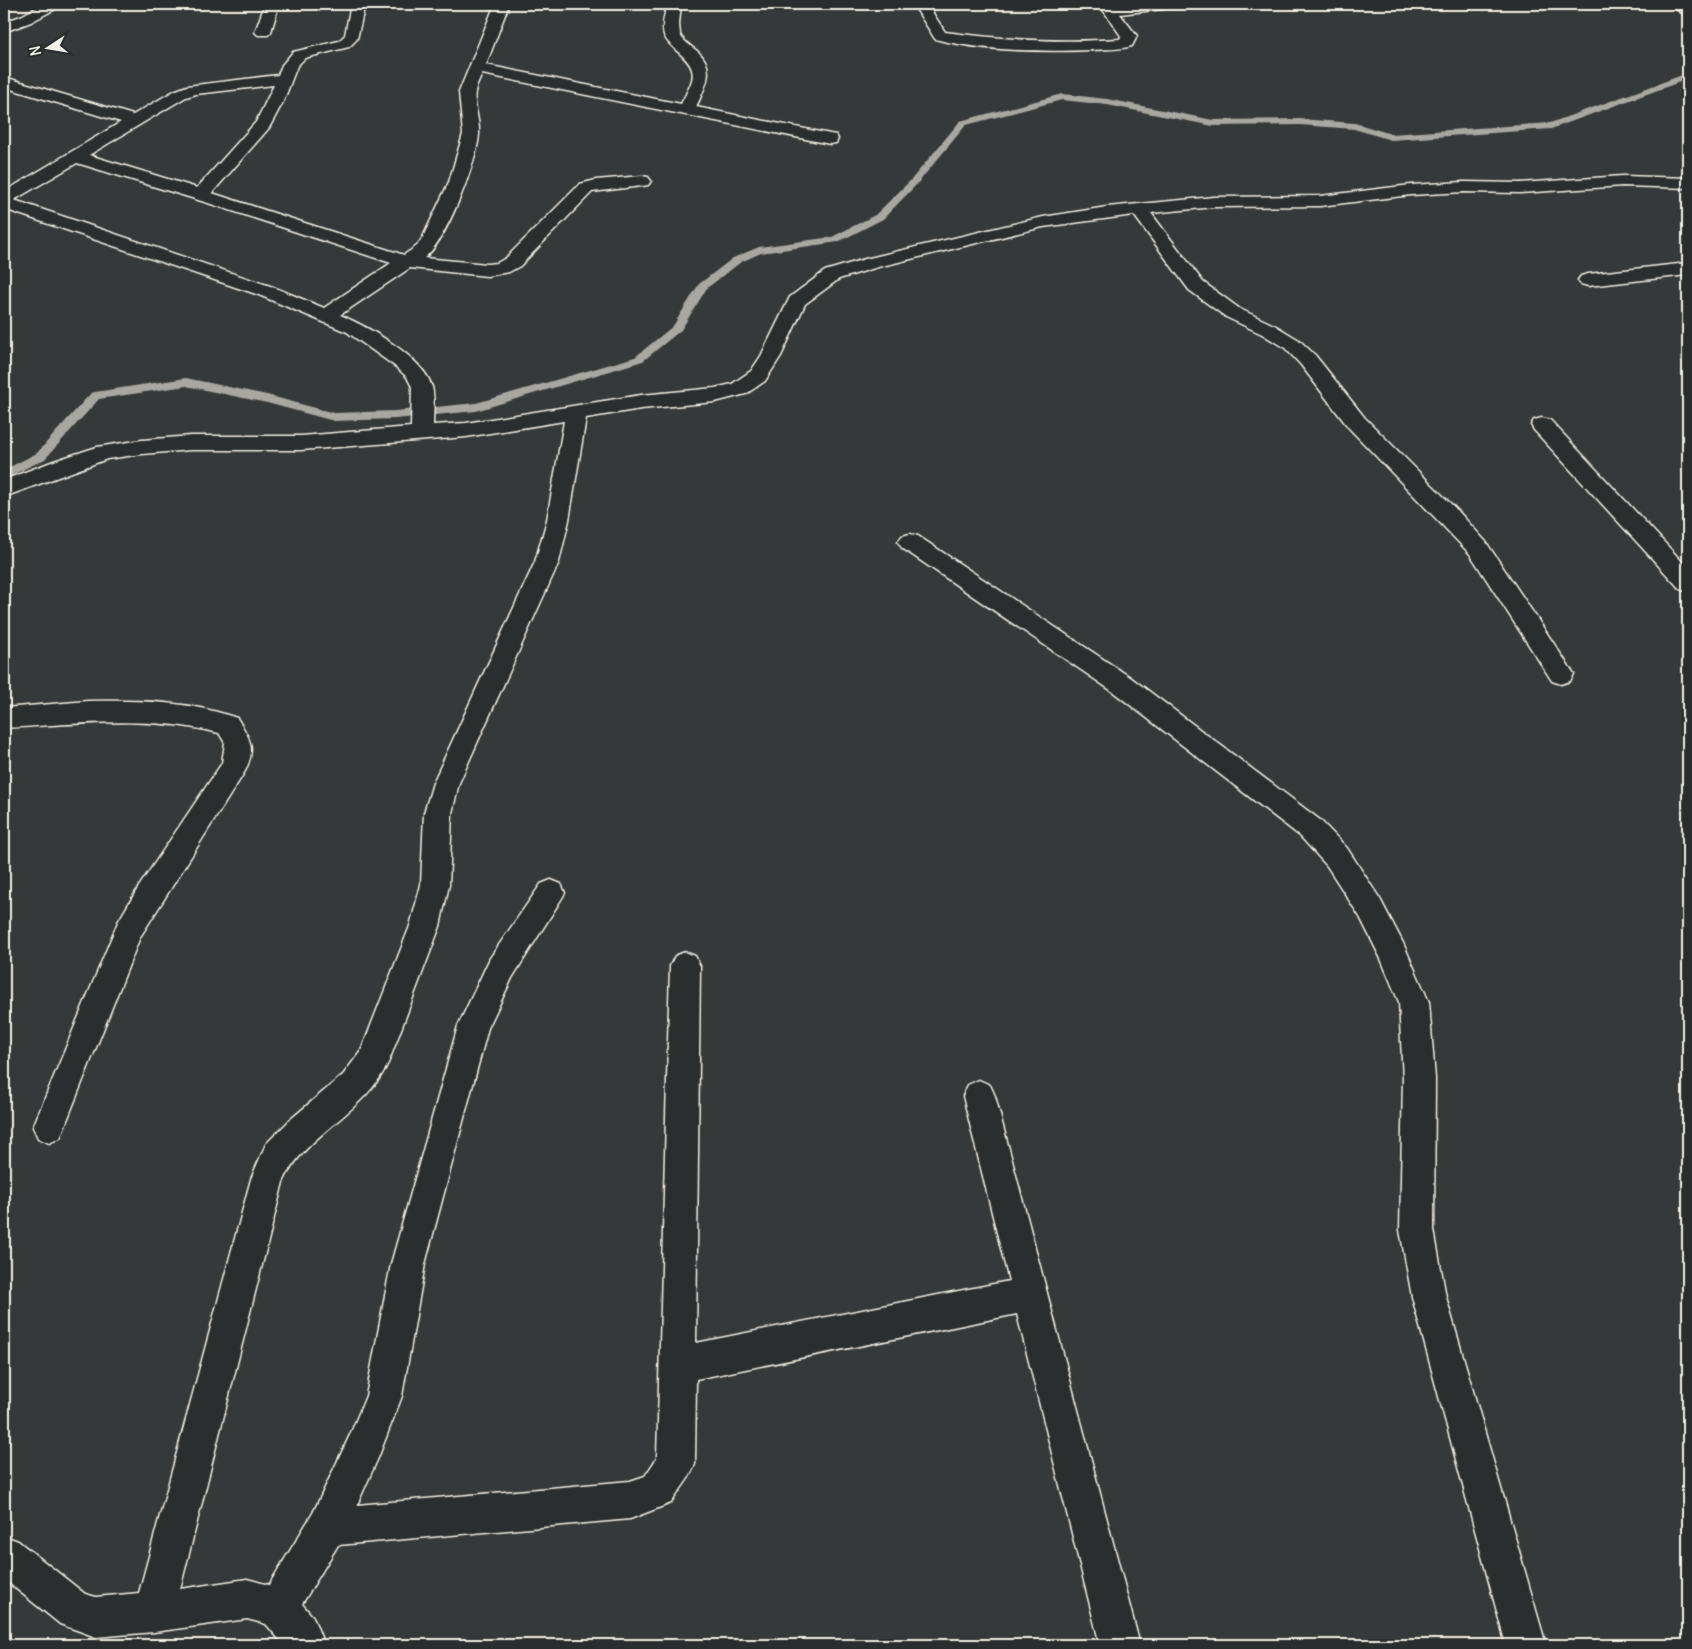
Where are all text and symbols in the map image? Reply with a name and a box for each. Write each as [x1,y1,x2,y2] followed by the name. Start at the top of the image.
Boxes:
[22,22,72,72] north arrow
[25,44,45,57] text: N

